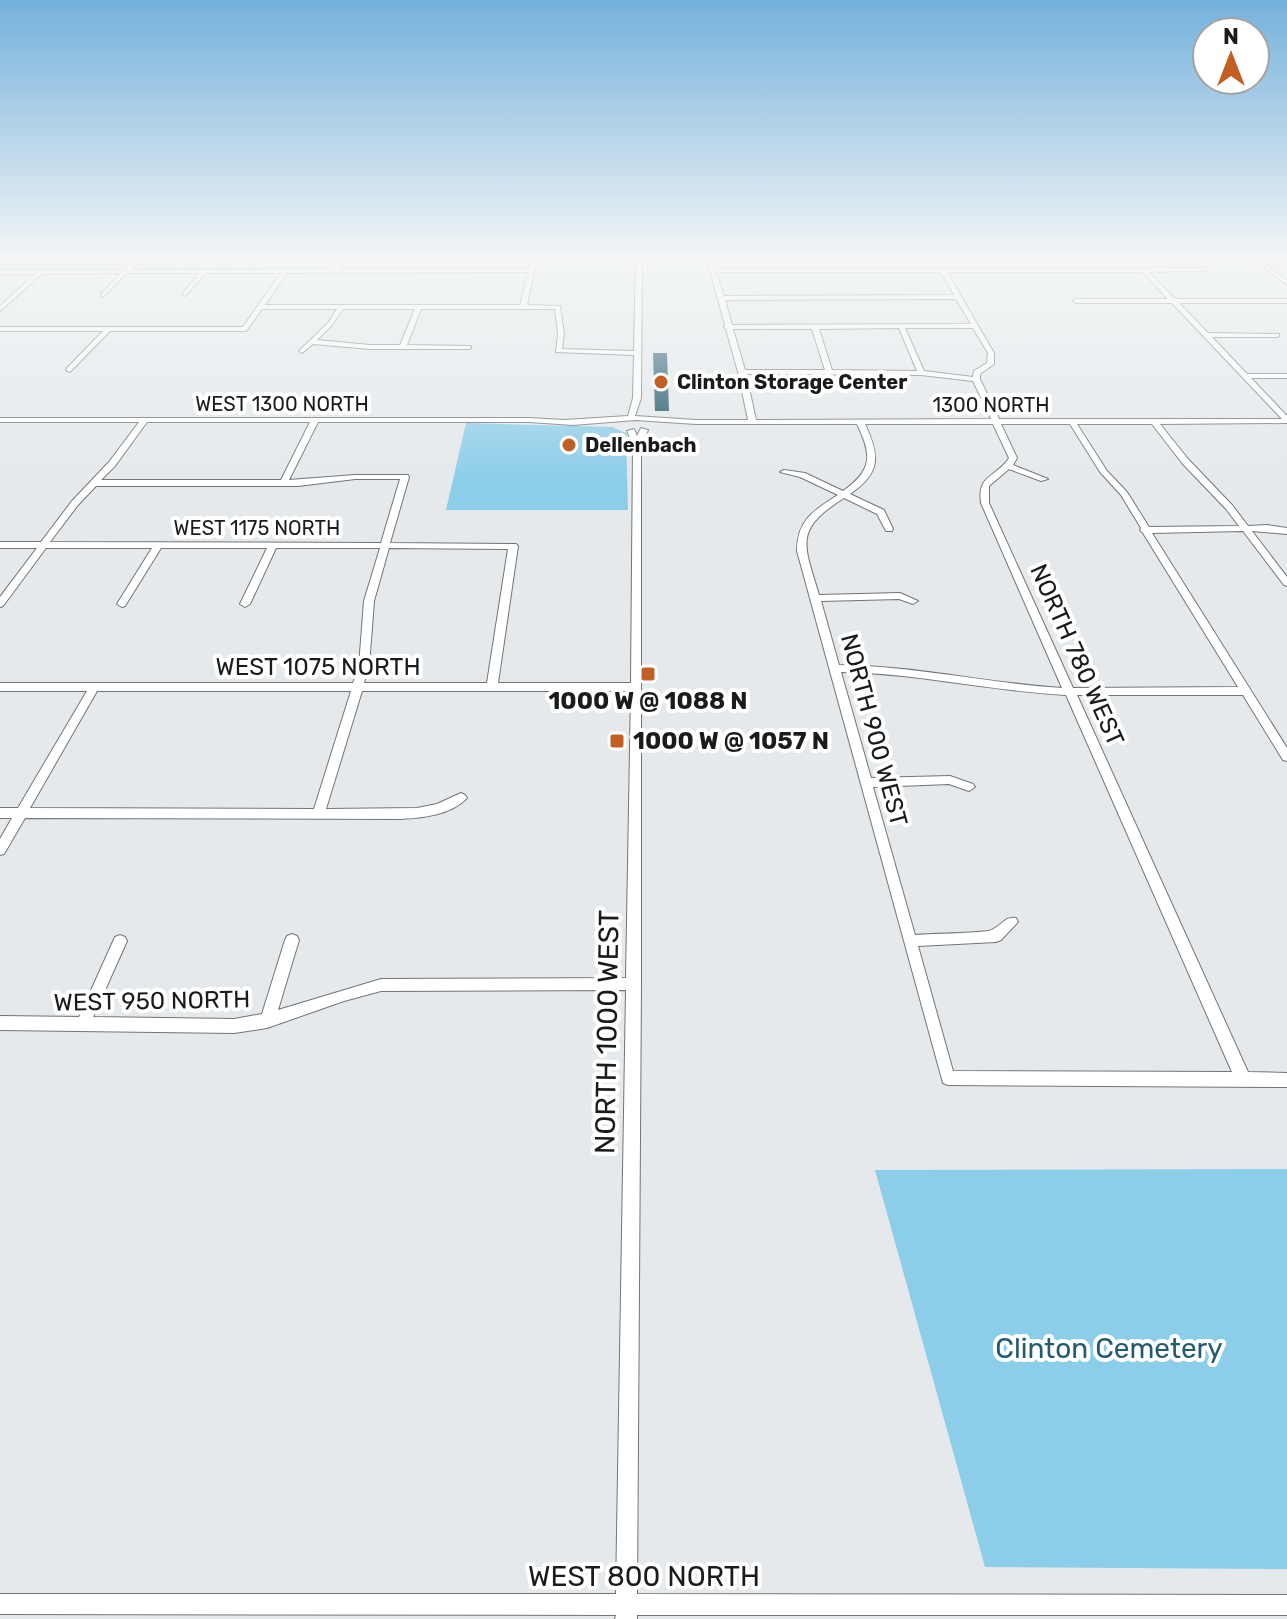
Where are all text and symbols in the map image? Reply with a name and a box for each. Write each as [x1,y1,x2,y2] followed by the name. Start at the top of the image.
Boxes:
[1191,16,1271,96] north arrow
[1223,23,1239,50] text: N
[677,370,907,394] place label: Clinton Storage Center
[652,373,670,391] marker: Clinton Storage Center
[195,392,369,416] street label: WEST 1300 NORTH
[932,393,1050,417] street label: 1300 NORTH
[585,433,697,457] place label: Dellenbach
[560,436,578,454] marker: Dellenbach
[174,516,340,540] street label: WEST 1175 NORTH
[1024,560,1130,750] street label: NORTH 780 WEST
[835,631,913,829] street label: NORTH 900 WEST
[215,653,421,681] street label: WEST 1075 NORTH
[639,665,657,683] marker: 1000 W @ 1088 N
[548,687,748,715] place label: 1000 W @ 1088 N
[633,727,829,755] place label: 1000 W @ 1057 N
[608,732,626,750] marker: 1000 W @ 1057 N
[588,910,626,1154] street label: NORTH 1000 WEST
[53,985,251,1017] street label: WEST 950 NORTH
[995,1332,1223,1365] park label: Clinton Cemetery
[528,1560,760,1593] street label: WEST 800 NORTH

